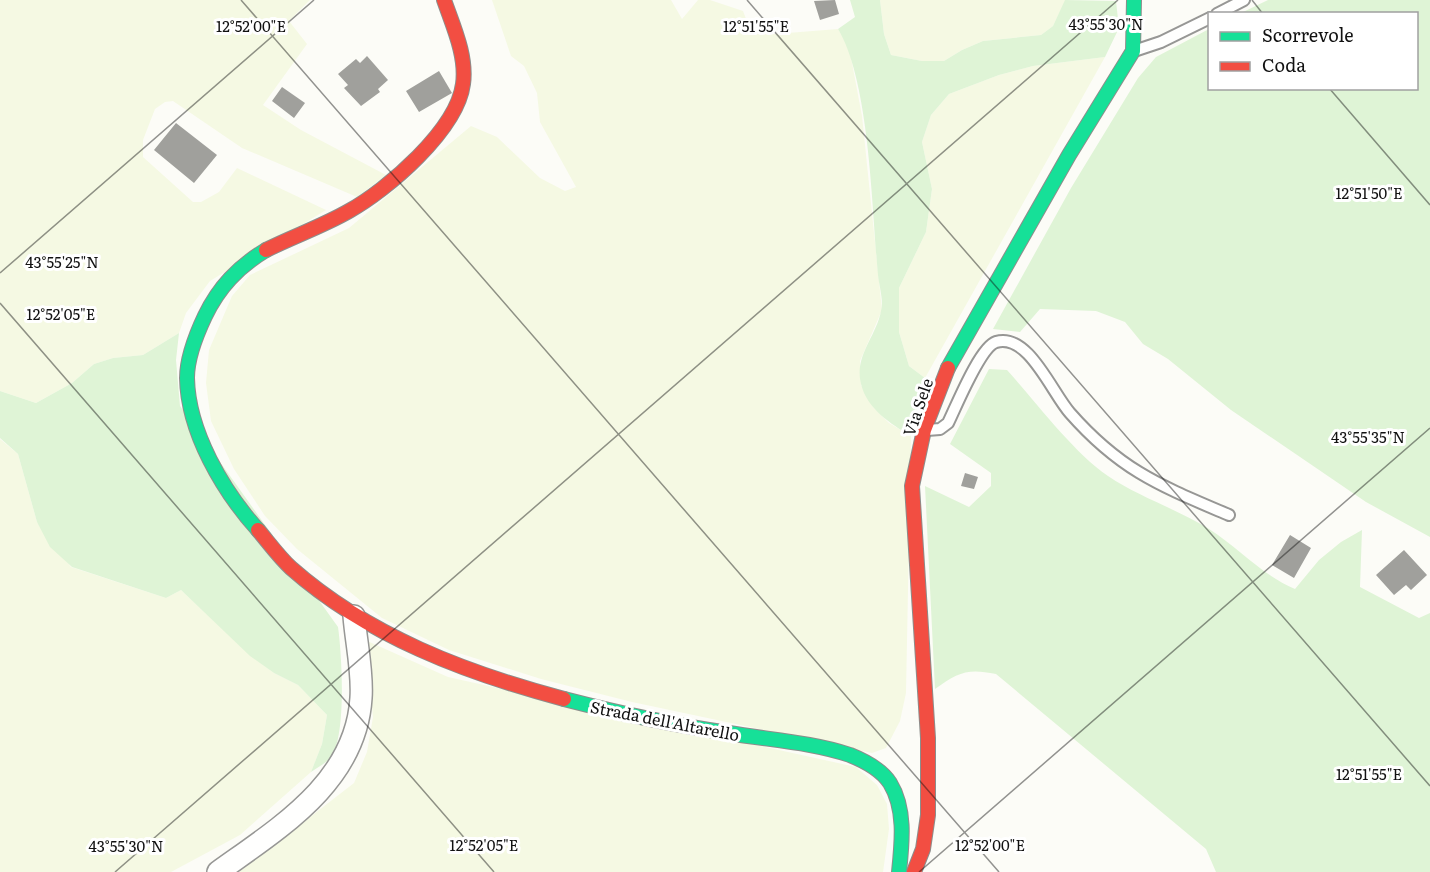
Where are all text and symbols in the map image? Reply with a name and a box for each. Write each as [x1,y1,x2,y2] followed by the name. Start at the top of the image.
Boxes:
[1068,12,1144,35] text: 43°55'30"N
[1208,12,1418,90] legend
[216,14,286,37] text: 12°52'00"E
[723,14,789,37] text: 12°51'55"E
[1262,21,1354,48] text: Scorrevole
[1262,51,1306,78] text: Coda
[1335,181,1403,204] text: 12°51'50"E
[25,250,99,273] text: 43°55'25"N
[27,302,95,325] text: 12°52'05"E
[896,375,938,439] street label: Via Sele
[1331,425,1405,448] text: 43°55'35"N
[589,694,741,746] street label: Strada dell'Altarello
[1336,762,1402,785] text: 12°51'55"E
[450,833,518,856] text: 12°52'05"E
[955,833,1025,856] text: 12°52'00"E
[88,834,164,857] text: 43°55'30"N

